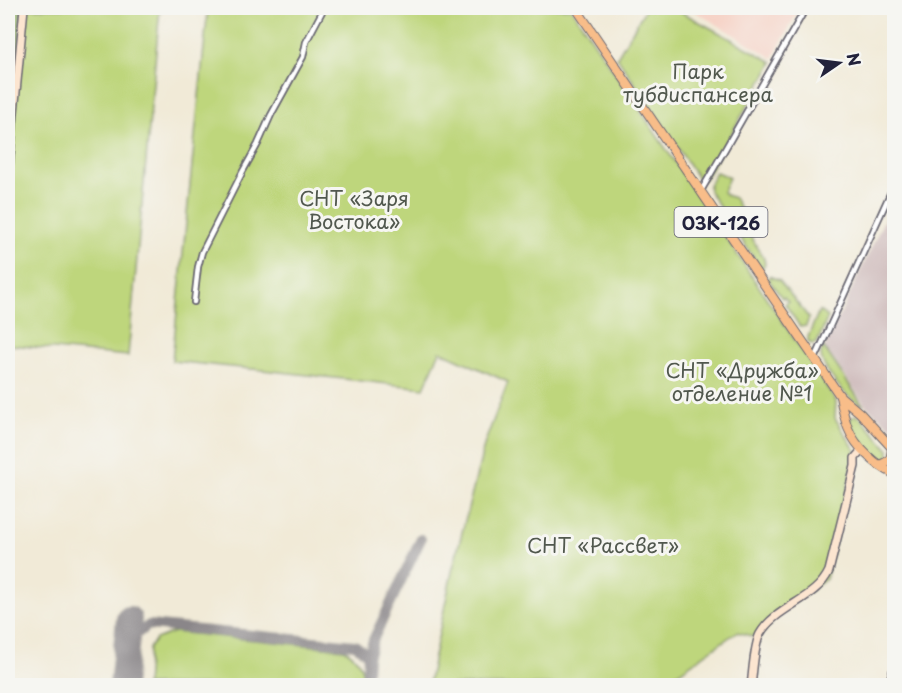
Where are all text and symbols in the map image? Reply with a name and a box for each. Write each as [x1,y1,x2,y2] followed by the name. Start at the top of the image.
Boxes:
[809,33,869,93] north arrow
[841,50,868,68] text: N
[623,56,774,109] park label: Парк тубдиспансера
[299,183,409,236] park label: СНТ «Заря Востока»
[674,207,768,237] road number: 03К-126
[665,355,819,408] park label: СНТ «Дружба» отделение №1
[527,530,679,560] park label: СНТ «Рассвет»

